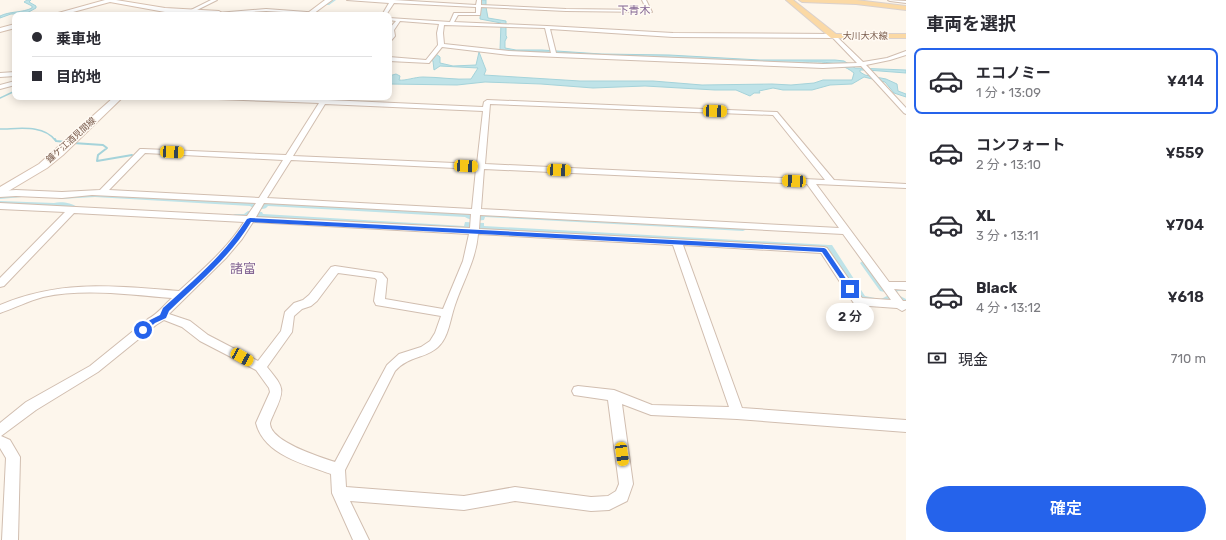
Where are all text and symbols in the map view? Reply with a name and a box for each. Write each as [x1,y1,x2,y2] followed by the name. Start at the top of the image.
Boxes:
[618,4,651,17] district label: 下青木
[926,13,1016,35] text: 車両を選択
[56,30,101,48] text: 乗車地
[842,31,888,41] street label: 大川大木線
[928,63,964,99] icon: car
[976,64,1051,82] text: エコノミー
[56,68,101,86] text: 目的地
[1167,72,1204,90] text: ¥414
[976,85,1041,100] text: 1 分 · 13:09
[703,105,727,117] car
[44,114,98,165] street label: 鐘ケ江酒見間線
[928,135,964,171] icon: car
[976,136,1066,154] text: コンフォート
[1166,144,1204,162] text: ¥559
[160,145,184,159] car
[976,157,1041,172] text: 2 分 · 13:10
[454,159,478,173] car
[547,163,571,177] car
[782,174,806,188] car
[928,207,964,243] icon: car
[976,207,995,225] text: XL
[1166,216,1204,234] text: ¥704
[976,228,1039,243] text: 3 分 · 13:11
[230,261,256,276] district label: 諸富
[928,279,964,315] icon: car
[976,279,1017,297] text: Black
[841,280,859,298] route end
[1168,288,1204,306] text: ¥618
[976,300,1041,315] text: 4 分 · 13:12
[826,303,874,331] callout: 2 分
[838,309,862,324] text: 2 分
[134,321,152,339] route start
[229,346,255,368] car
[926,347,948,369] icon: cash
[958,351,988,369] text: 現金
[1171,351,1206,366] text: 710 m
[614,441,630,467] car
[926,486,1206,532] button: 確定

